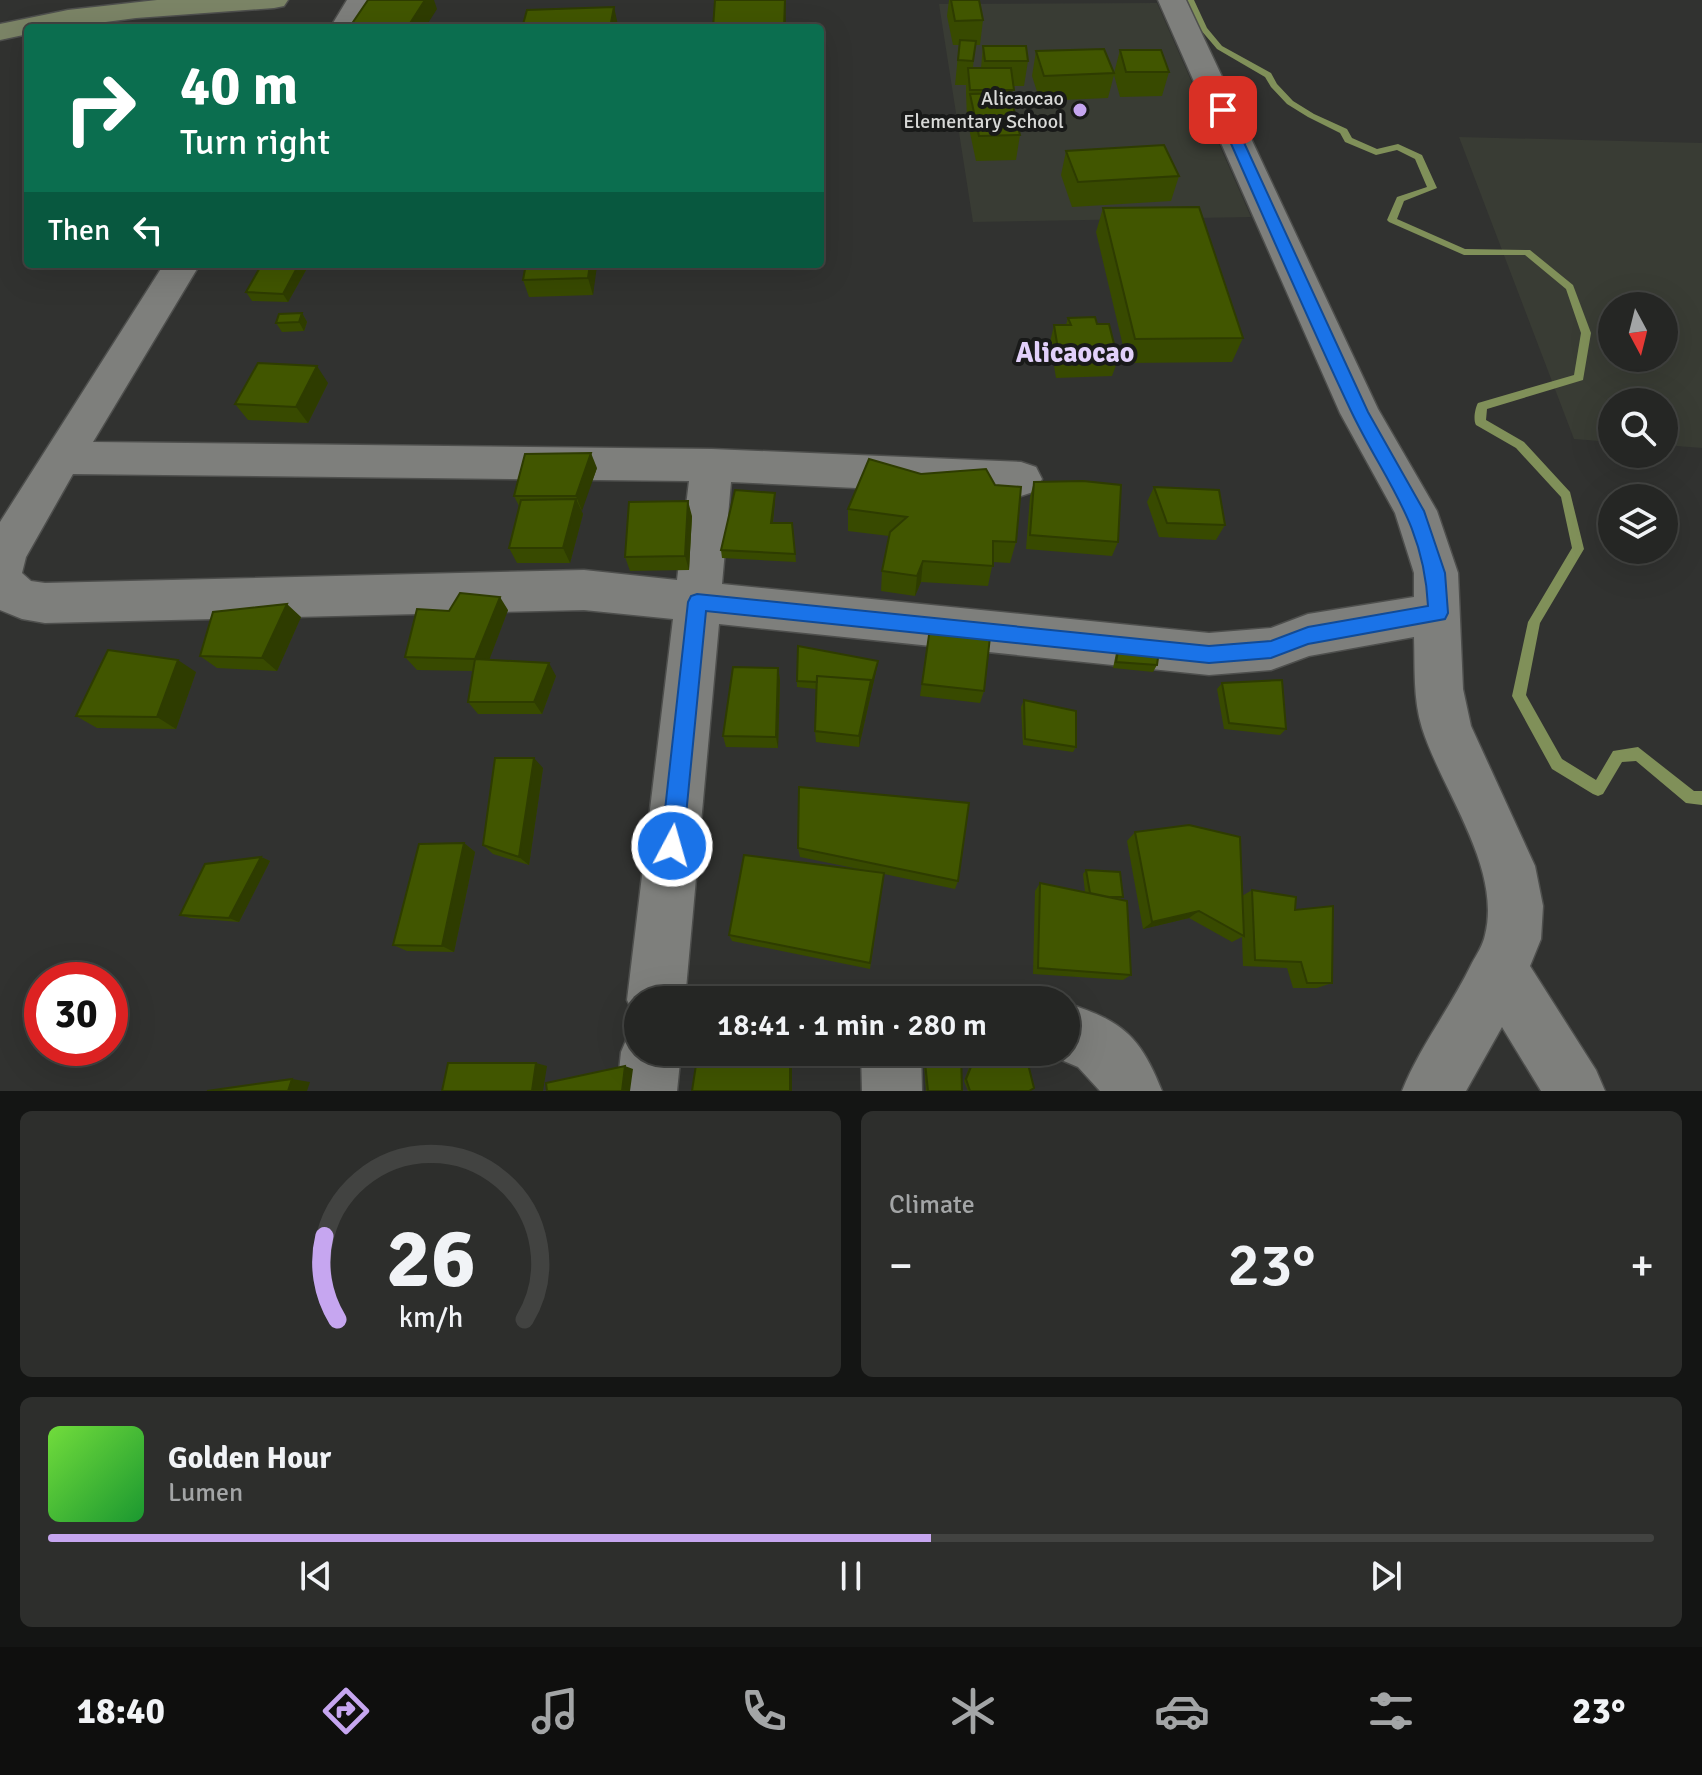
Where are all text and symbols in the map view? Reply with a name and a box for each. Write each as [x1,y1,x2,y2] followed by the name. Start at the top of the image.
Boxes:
[180,51,298,120] text: 40 m
[48,56,152,160] icon: right
[1189,76,1257,144] pin
[903,86,1064,134] place label: Alicaocao Elementary School
[1201,88,1245,132] icon: arrive
[1071,101,1089,119] marker: Alicaocao Elementary School
[180,120,330,165] text: Turn right
[126,208,170,252] icon: left
[48,212,110,249] text: Then
[1598,292,1678,372] north arrow
[1598,292,1678,564] map controls
[1016,336,1134,370] district label: Alicaocao
[1598,388,1678,468] button: search
[1598,484,1678,564] button: layers
[630,804,714,888] position arrow
[24,962,128,1066] speed limit sign: 30
[717,1007,987,1044] text: 18:41 · 1 min · 280 m
[889,1189,975,1221] text: Climate
[386,1208,475,1310] text: 26
[1228,1229,1315,1303] text: 23°
[889,1239,913,1293] text: −
[1630,1239,1654,1293] text: +
[398,1300,463,1335] text: km/h
[168,1440,331,1477] text: Golden Hour
[168,1477,243,1509] text: Lumen
[294,1554,338,1598] icon: previous
[829,1554,873,1598] icon: pause
[1364,1554,1408,1598] icon: next
[318,1683,374,1739] icon: directions
[527,1683,583,1739] icon: music
[736,1683,792,1739] icon: phone
[945,1683,1001,1739] icon: climate
[1154,1683,1210,1739] icon: car
[1363,1683,1419,1739] icon: filters
[77,1689,165,1734] text: 18:40
[1572,1689,1625,1734] text: 23°

